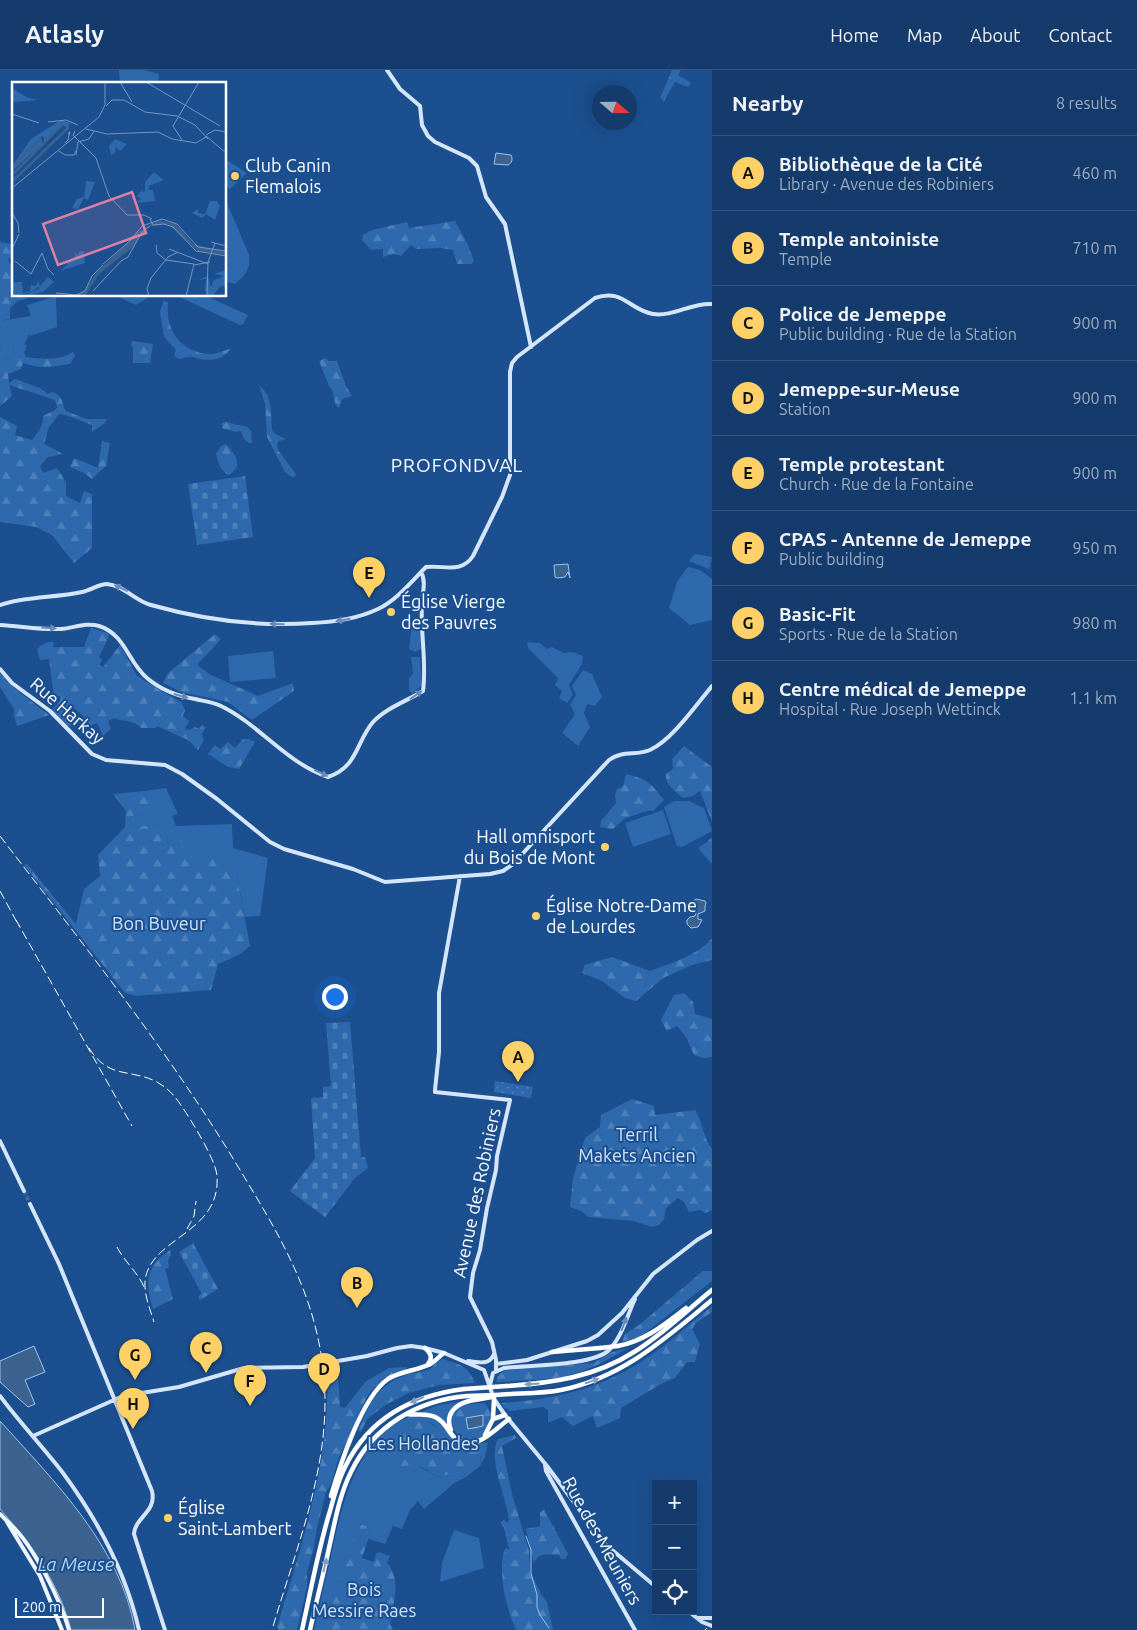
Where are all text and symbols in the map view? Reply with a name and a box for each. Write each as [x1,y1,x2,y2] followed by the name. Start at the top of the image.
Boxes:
[25,21,104,48] text: Atlasly
[830,25,879,45] text: Home
[907,25,942,45] text: Map
[970,25,1020,45] text: About
[1048,25,1112,45] text: Contact
[12,82,226,296] inset map
[592,85,637,130] north arrow
[732,91,803,115] text: Nearby
[1056,94,1117,112] text: 8 results
[779,153,983,175] text: Bibliothèque de la Cité
[245,155,331,196] place label: Club Canin Flemalois
[742,164,754,182] text: A
[1072,164,1117,182] text: 460 m
[229,170,241,182] marker: Club Canin Flemalois
[779,175,994,193] text: Library · Avenue des Robiniers
[779,228,939,250] text: Temple antoiniste
[743,239,753,257] text: B
[1072,239,1117,257] text: 710 m
[779,250,832,268] text: Temple
[779,303,946,325] text: Police de Jemeppe
[743,314,753,332] text: C
[1072,314,1117,332] text: 900 m
[779,325,1017,343] text: Public building · Rue de la Station
[779,378,960,400] text: Jemeppe-sur-Meuse
[742,389,754,407] text: D
[1072,389,1117,407] text: 900 m
[779,400,831,418] text: Station
[779,453,945,475] text: Temple protestant
[391,454,523,476] district label: PROFONDVAL
[743,464,753,482] text: E
[1072,464,1117,482] text: 900 m
[779,475,974,493] text: Church · Rue de la Fontaine
[779,528,1031,550] text: CPAS - Antenne de Jemeppe
[744,539,753,557] text: F
[1072,539,1117,557] text: 950 m
[779,550,884,568] text: Public building
[353,557,385,598] pin: E
[114,584,128,592] one-way arrow
[401,590,506,632] place label: Église Vierge des Pauvres
[779,603,856,625] text: Basic-Fit
[385,606,397,618] marker: Église Vierge des Pauvres
[742,614,754,632] text: G
[1072,614,1117,632] text: 980 m
[335,616,351,624] one-way arrow
[269,620,285,628] one-way arrow
[41,625,57,633] one-way arrow
[779,625,958,643] text: Sports · Rue de la Station
[27,673,109,748] street label: Rue Harkay
[779,678,1027,700] text: Centre médical de Jemeppe
[742,689,754,707] text: H
[1069,689,1117,707] text: 1.1 km
[409,690,423,700] one-way arrow
[173,692,188,700] one-way arrow
[779,700,1001,718] text: Hospital · Rue Joseph Wettinck
[313,769,328,778] one-way arrow
[464,826,595,867] place label: Hall omnisport du Bois de Mont
[599,841,611,853] marker: Hall omnisport du Bois de Mont
[546,894,697,936] place label: Église Notre-Dame de Lourdes
[530,910,542,922] marker: Église Notre-Dame de Lourdes
[112,913,206,933] park label: Bon Buveur
[322,984,348,1010] your location
[502,1041,534,1082] pin: A
[448,1106,504,1279] street label: Avenue des Robiniers
[578,1124,696,1165] park label: Terril Makets Ancien
[341,1267,373,1308] pin: B
[620,1316,628,1331] one-way arrow
[190,1332,222,1373] pin: C
[119,1339,151,1380] pin: G
[308,1353,340,1394] pin: D
[234,1365,266,1406] pin: F
[584,1377,599,1384] one-way arrow
[524,1381,540,1389] one-way arrow
[117,1388,149,1429] pin: H
[409,1397,424,1405] one-way arrow
[367,1433,479,1453] park label: Les Hollandes
[559,1473,646,1608] street label: Rue des Meuniers
[652,1480,697,1615] map controls
[652,1480,697,1525] button: +
[178,1496,292,1538] place label: Église Saint-Lambert
[162,1512,174,1524] marker: Église Saint-Lambert
[652,1525,697,1570] button: −
[38,1553,115,1575] water label: La Meuse
[321,1558,329,1573] one-way arrow
[652,1570,697,1615] button: locate
[312,1579,416,1620] park label: Bois Messire Raes
[15,1595,104,1618] scale bar
[22,1599,61,1615] text: 200 m

